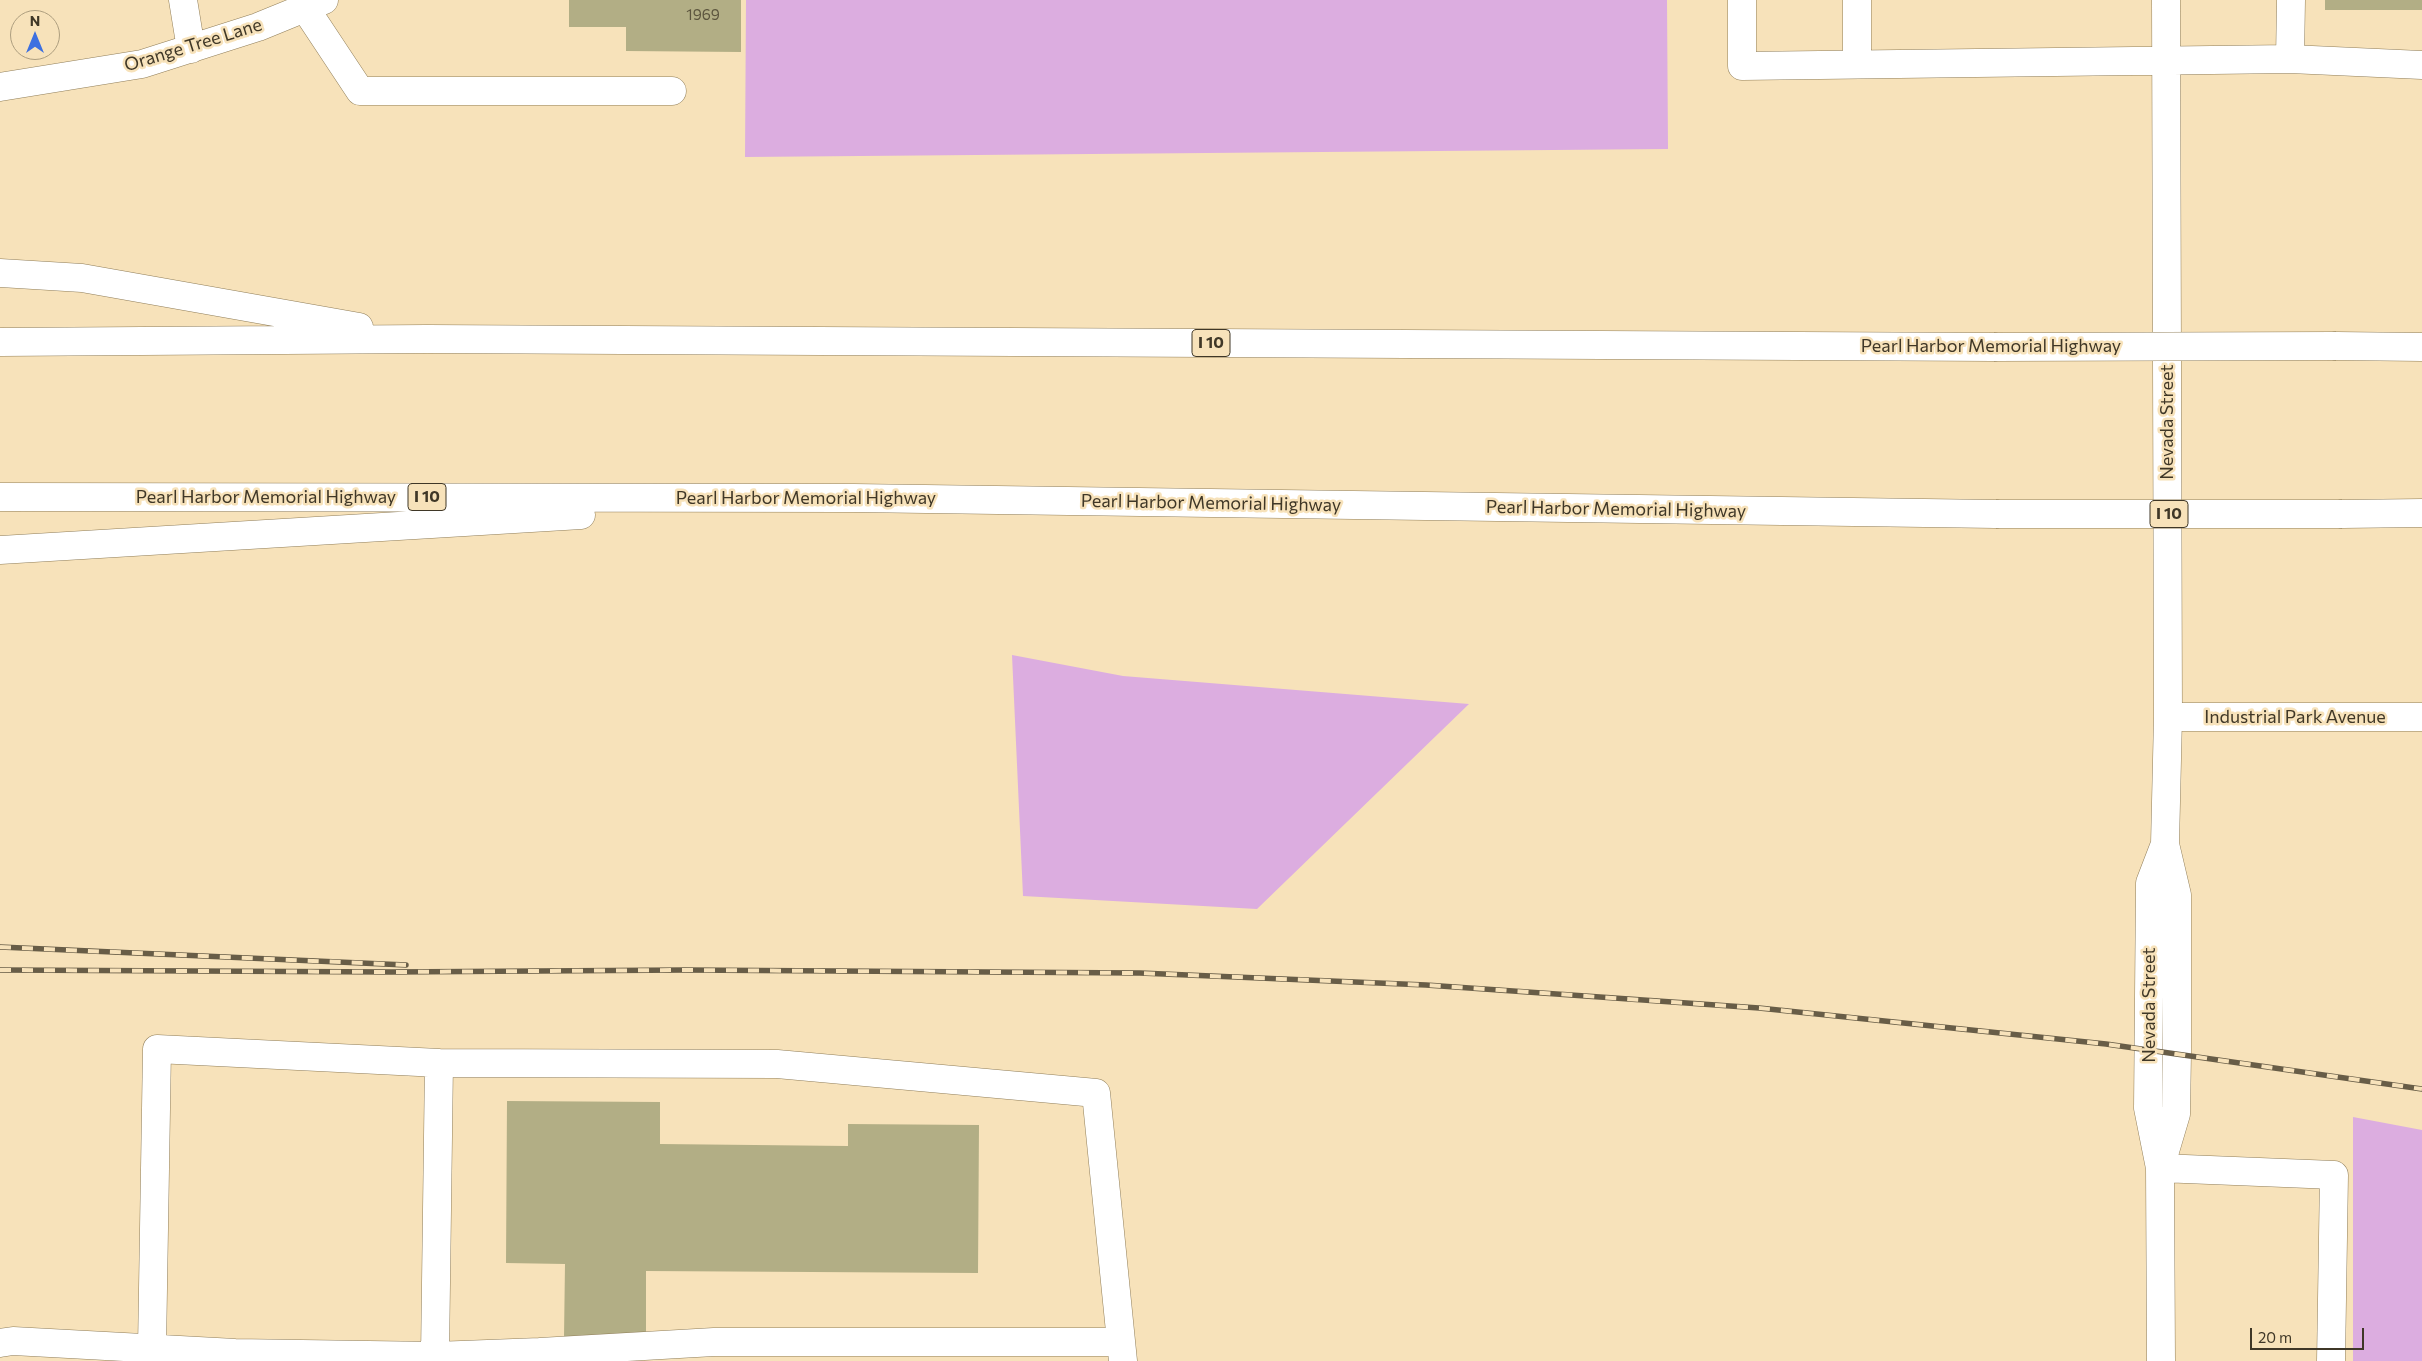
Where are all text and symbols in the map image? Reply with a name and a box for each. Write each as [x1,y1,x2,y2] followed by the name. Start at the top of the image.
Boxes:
[686,6,720,24] house number: 1969
[10,10,60,60] north arrow
[30,12,40,29] text: N
[122,14,264,76] street label: Orange Tree Lane
[1192,329,1230,356] road number: I 10
[1861,335,2121,357] street label: Pearl Harbor Memorial Highway
[2156,364,2178,480] street label: Nevada Street
[408,484,446,511] road number: I 10
[136,486,396,508] street label: Pearl Harbor Memorial Highway
[676,487,936,509] street label: Pearl Harbor Memorial Highway
[1081,490,1341,516] street label: Pearl Harbor Memorial Highway
[1486,496,1746,522] street label: Pearl Harbor Memorial Highway
[2150,500,2188,528] road number: I 10
[2204,706,2386,728] street label: Industrial Park Avenue
[2138,947,2160,1063] street label: Nevada Street
[2252,1318,2366,1350] scale bar
[2258,1328,2292,1346] text: 20 m

